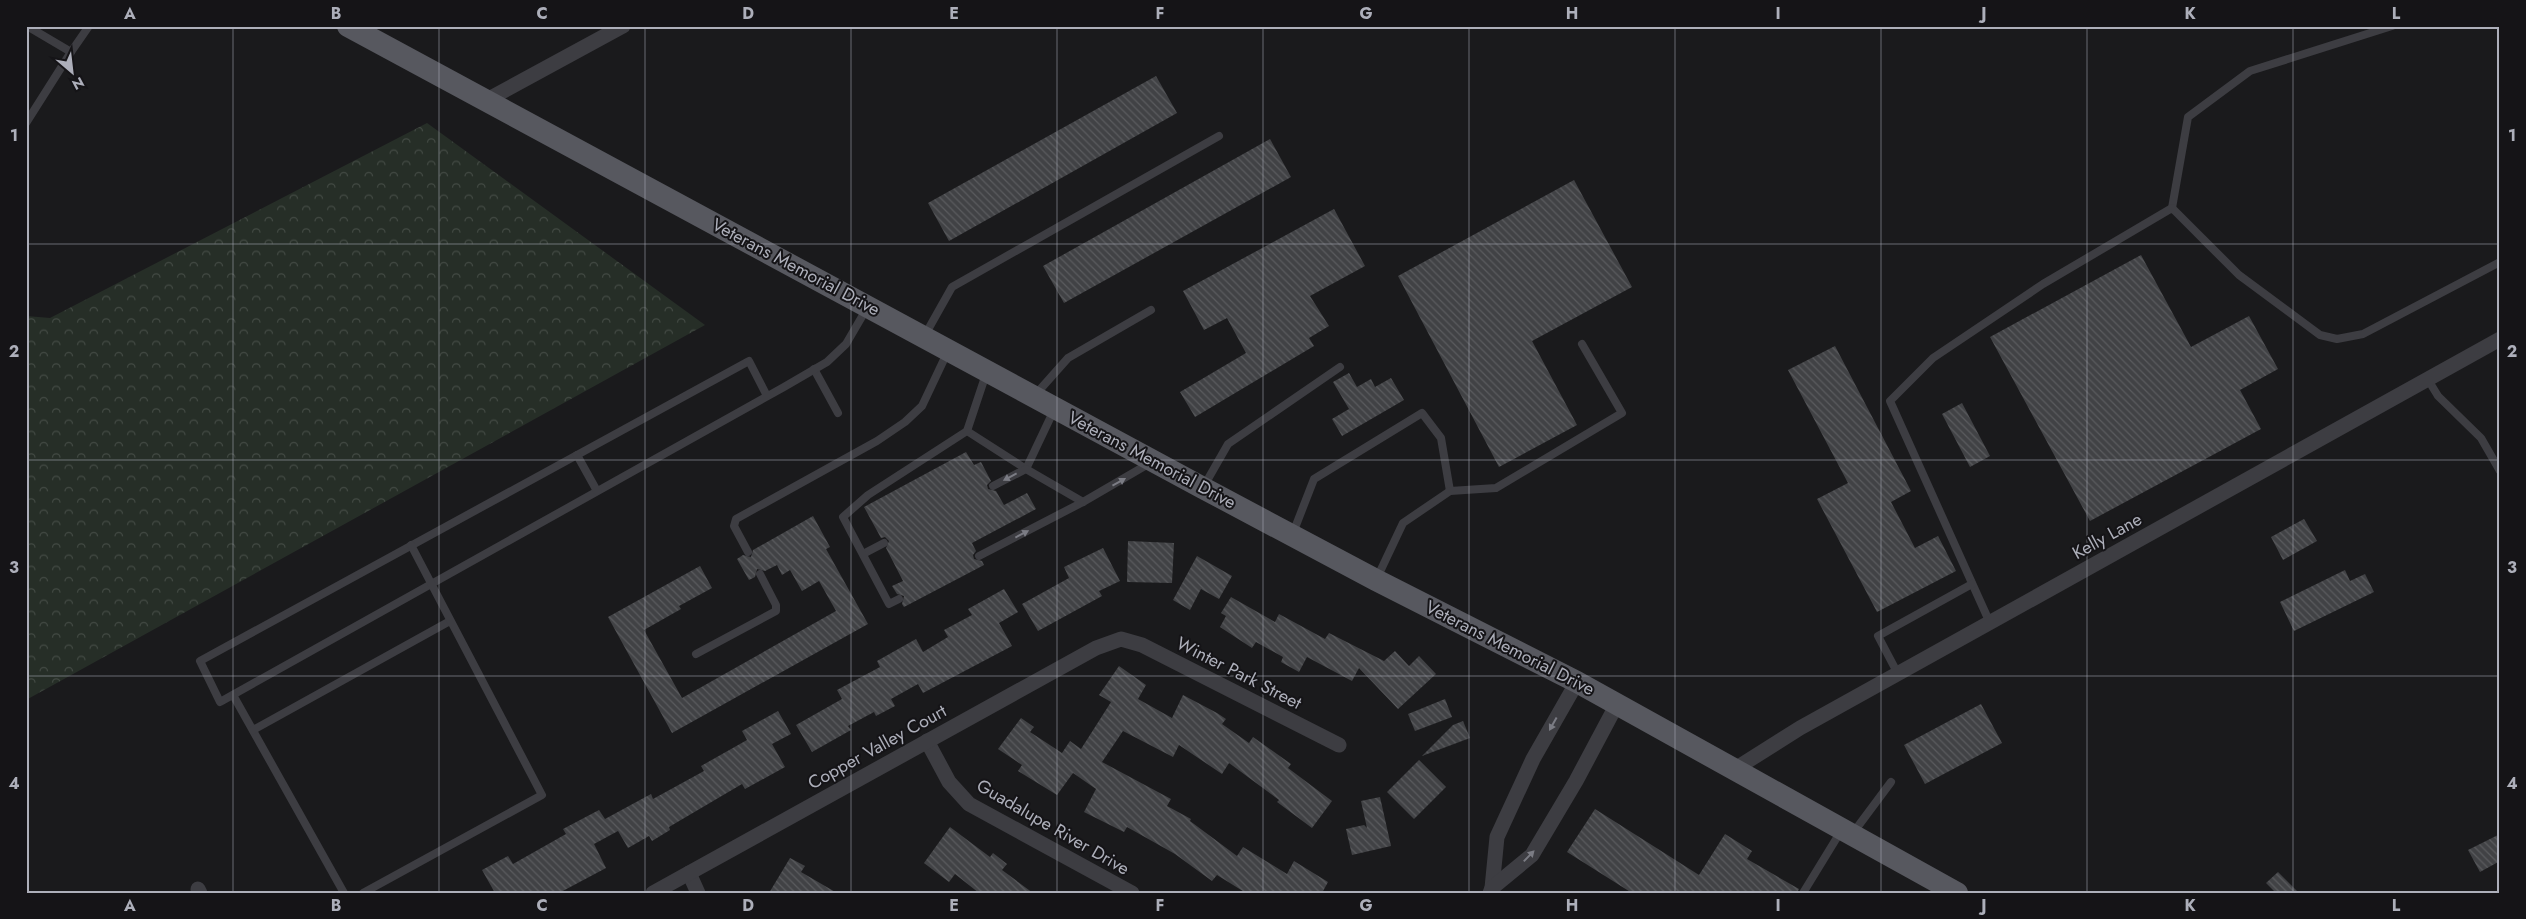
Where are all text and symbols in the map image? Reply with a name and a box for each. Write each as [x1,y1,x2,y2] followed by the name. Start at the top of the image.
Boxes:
[123,2,136,25] text: A
[331,2,341,25] text: B
[536,2,548,25] text: C
[742,2,754,25] text: D
[949,2,959,25] text: E
[1156,2,1164,25] text: F
[1359,2,1373,25] text: G
[1566,2,1578,25] text: H
[1775,2,1781,25] text: I
[1978,2,1987,25] text: J
[2184,2,2196,25] text: K
[2392,2,2401,25] text: L
[48,48,98,98] north arrow
[68,72,88,95] text: N
[10,124,18,147] text: 1
[2508,124,2516,147] text: 1
[707,212,885,322] street label: Veterans Memorial Drive
[9,340,19,363] text: 2
[2507,340,2517,363] text: 2
[1063,405,1241,515] street label: Veterans Memorial Drive
[1002,473,1017,481] one-way arrow
[1111,478,1126,486] one-way arrow
[2067,506,2147,566] street label: Kelly Lane
[1015,530,1030,538] one-way arrow
[9,556,19,579] text: 3
[2507,556,2517,579] text: 3
[1421,594,1599,702] street label: Veterans Memorial Drive
[1172,630,1307,716] street label: Winter Park Street
[803,698,952,796] street label: Copper Valley Court
[1549,717,1557,732] one-way arrow
[8,772,20,795] text: 4
[2506,772,2518,795] text: 4
[972,773,1134,881] street label: Guadalupe River Drive
[1523,851,1535,863] one-way arrow
[123,894,136,917] text: A
[331,894,341,917] text: B
[536,894,548,917] text: C
[742,894,754,917] text: D
[949,894,959,917] text: E
[1156,894,1164,917] text: F
[1359,894,1373,917] text: G
[1566,894,1578,917] text: H
[1775,894,1781,917] text: I
[1978,894,1987,917] text: J
[2184,894,2196,917] text: K
[2392,894,2401,917] text: L

